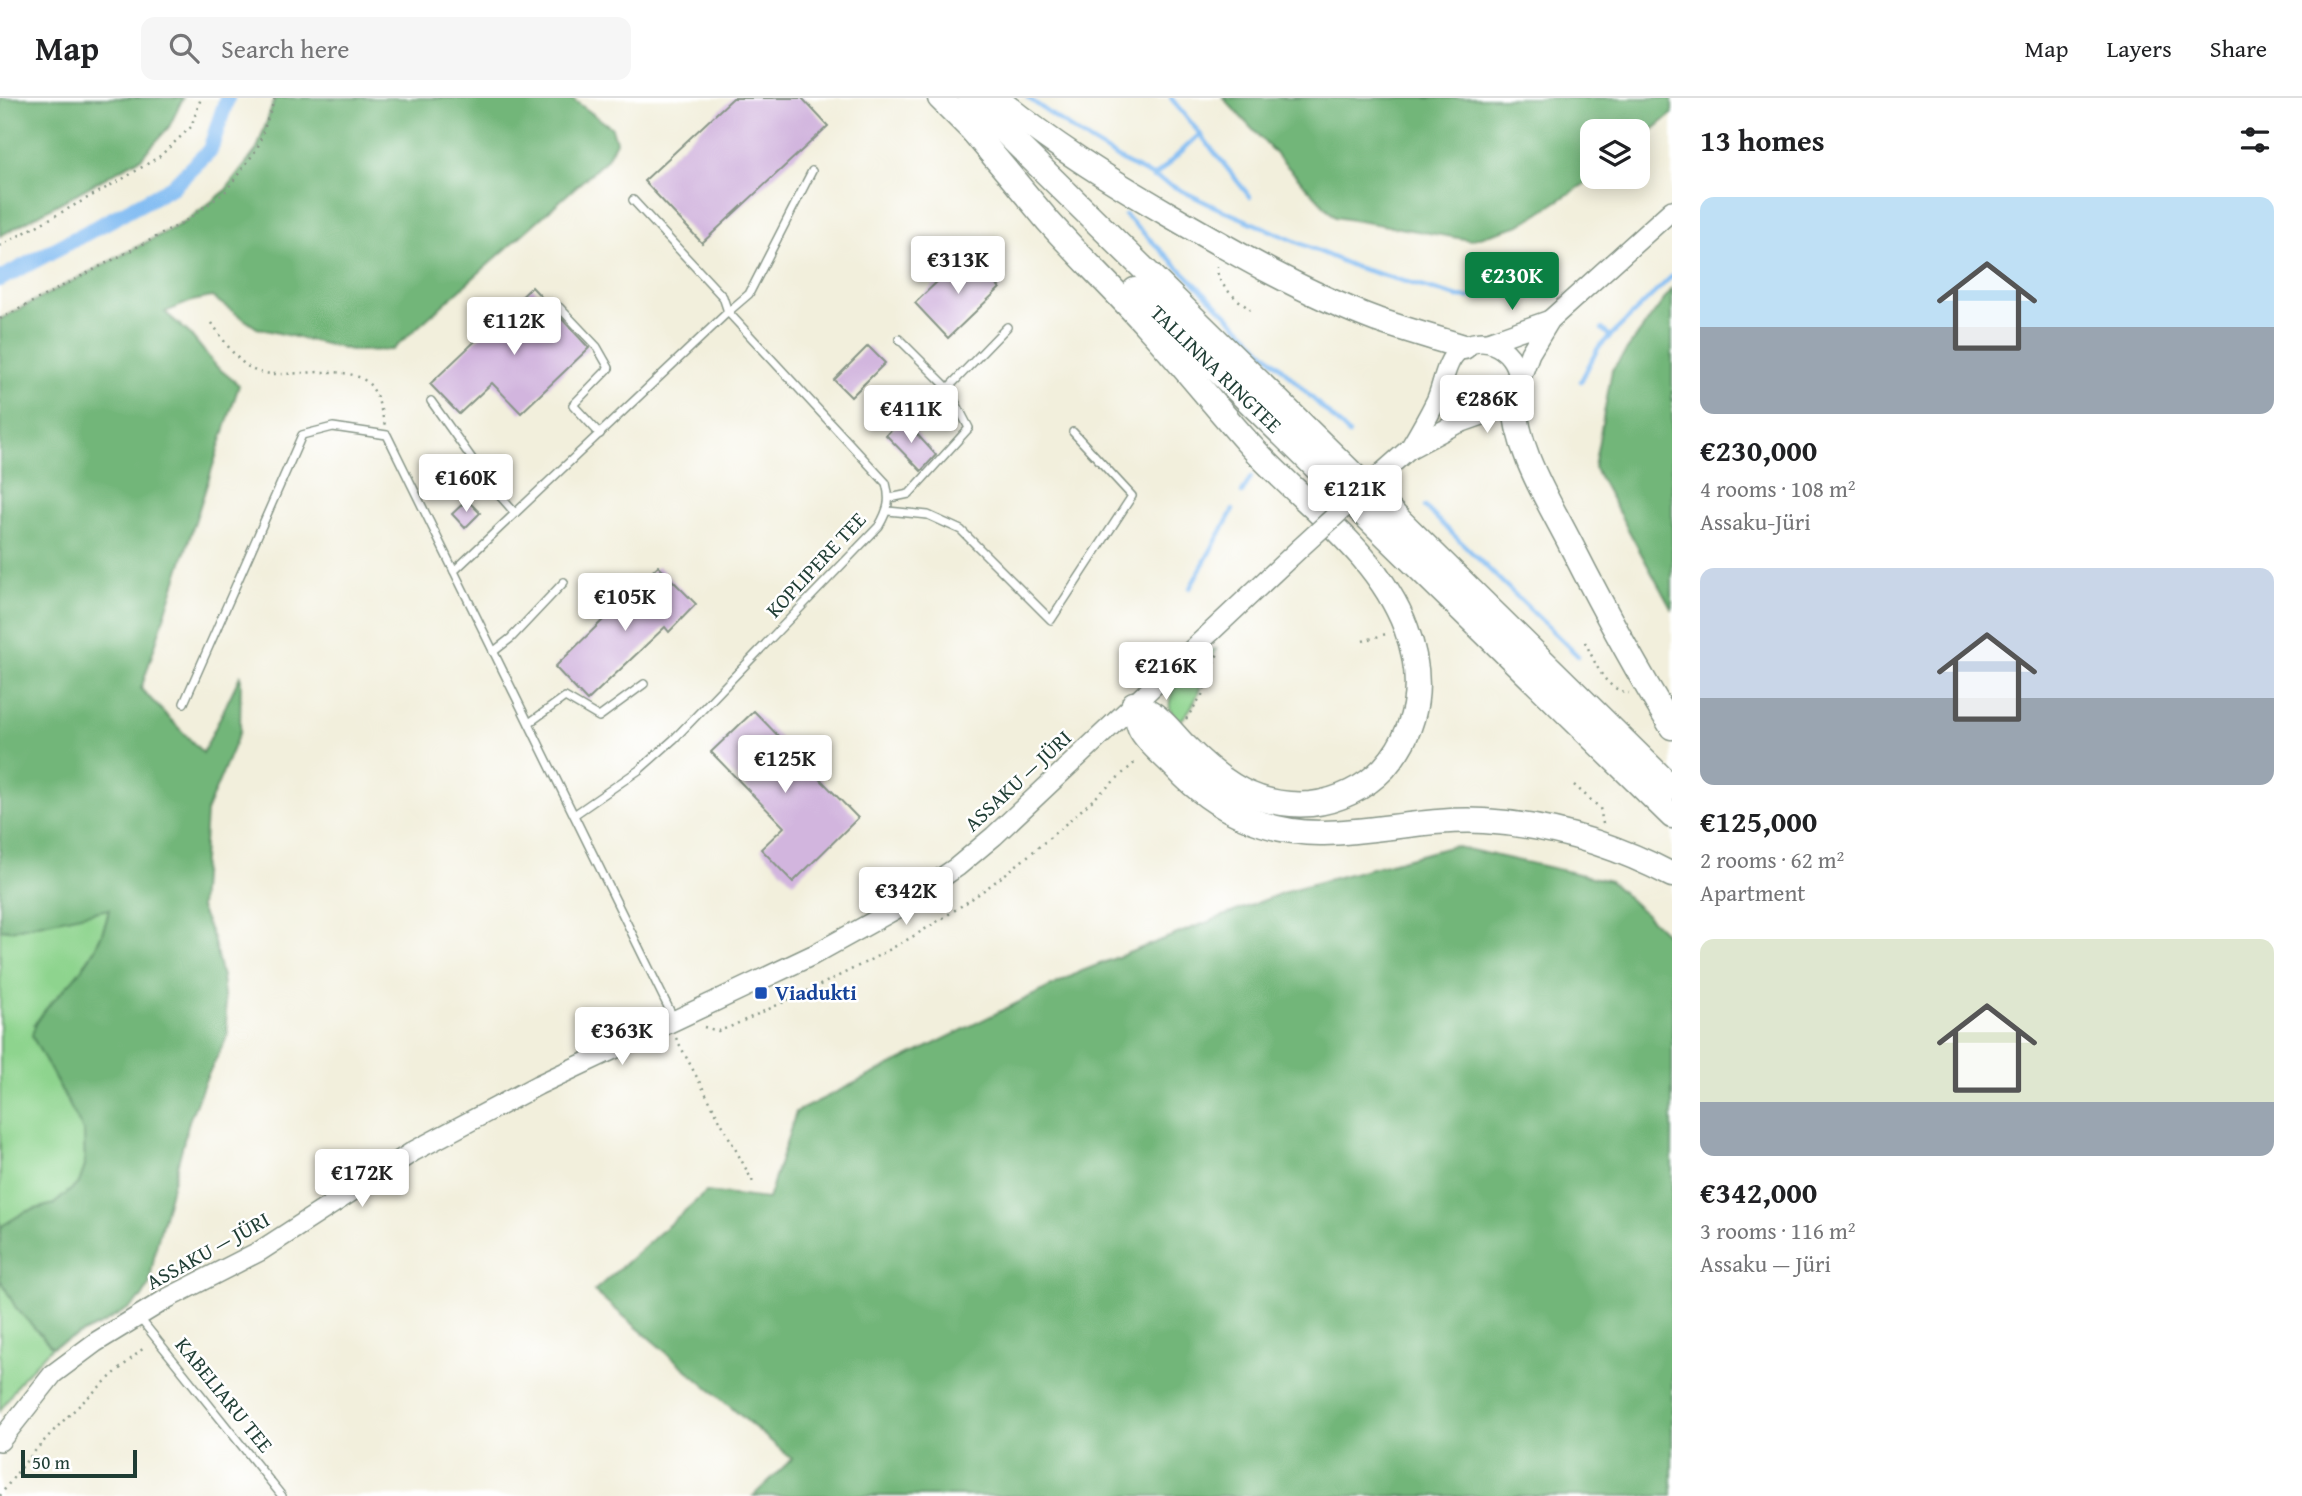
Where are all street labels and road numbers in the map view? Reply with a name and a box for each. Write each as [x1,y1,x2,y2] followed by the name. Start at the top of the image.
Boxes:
[1143,298,1289,440] street label: TALLINNA RINGTEE
[758,505,873,625] street label: KOPLIPERE TEE
[957,723,1078,839] street label: ASSAKU — JÜRI
[140,1204,275,1297] street label: ASSAKU — JÜRI
[168,1330,281,1459] street label: KABELIARU TEE

